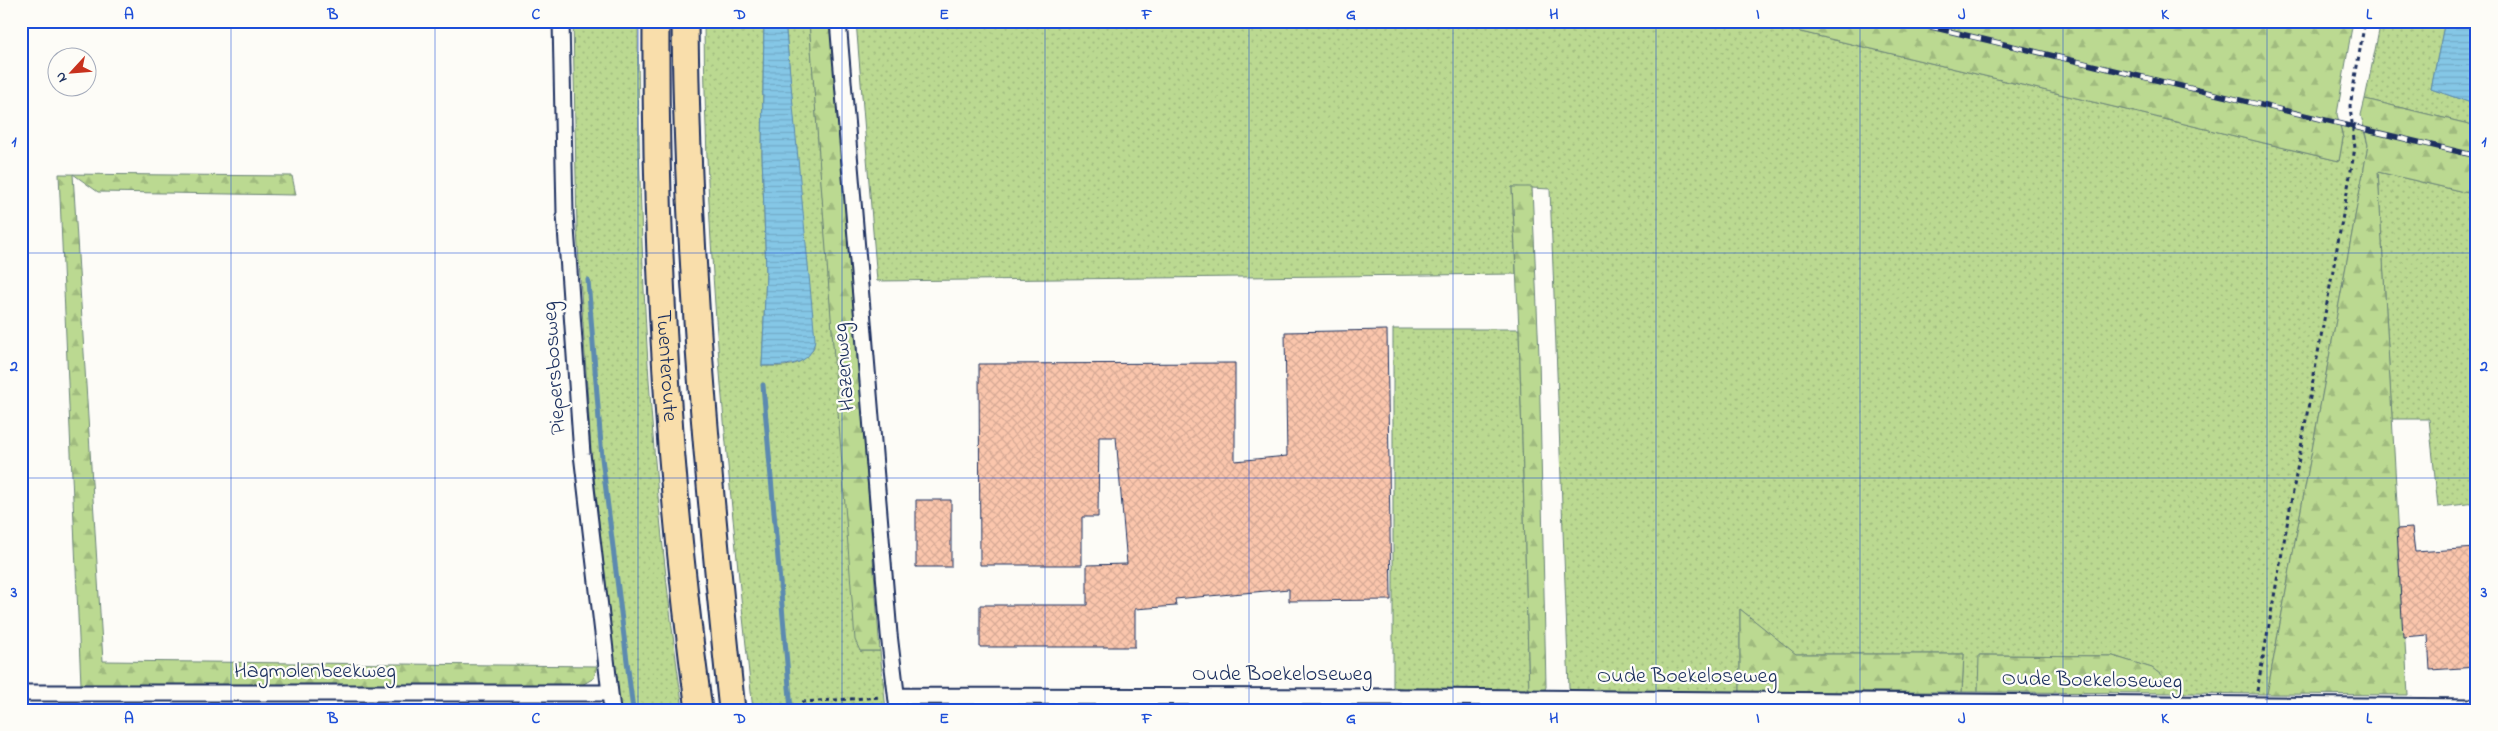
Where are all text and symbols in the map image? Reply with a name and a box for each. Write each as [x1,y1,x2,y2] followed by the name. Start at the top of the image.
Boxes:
[124,3,134,27] text: A
[327,3,339,27] text: B
[532,3,541,27] text: C
[733,3,746,27] text: D
[939,3,949,27] text: E
[1141,3,1153,27] text: F
[1346,3,1356,27] text: G
[1549,3,1559,27] text: H
[1756,3,1760,27] text: I
[1958,3,1966,27] text: J
[2161,3,2170,27] text: K
[2366,3,2373,27] text: L
[48,48,98,98] north arrow
[50,68,73,86] text: N
[11,130,17,154] text: 1
[2481,130,2487,154] text: 1
[534,300,577,436] street label: Piepersbosweg
[646,309,685,423] street label: Twenteroute
[825,321,866,413] street label: Hazenweg
[9,355,18,379] text: 2
[2479,355,2488,379] text: 2
[10,581,18,605] text: 3
[2480,581,2488,605] text: 3
[234,656,396,689] street label: Hagmolenbeekweg
[1192,659,1372,692] street label: Oude Boekeloseweg
[1597,661,1777,694] street label: Oude Boekeloseweg
[2001,663,2183,700] street label: Oude Boekeloseweg
[124,707,134,731] text: A
[327,707,339,731] text: B
[532,707,541,731] text: C
[733,707,746,731] text: D
[939,707,949,731] text: E
[1141,707,1153,731] text: F
[1346,707,1356,731] text: G
[1549,707,1559,731] text: H
[1756,707,1760,731] text: I
[1958,707,1966,731] text: J
[2161,707,2170,731] text: K
[2366,707,2373,731] text: L

